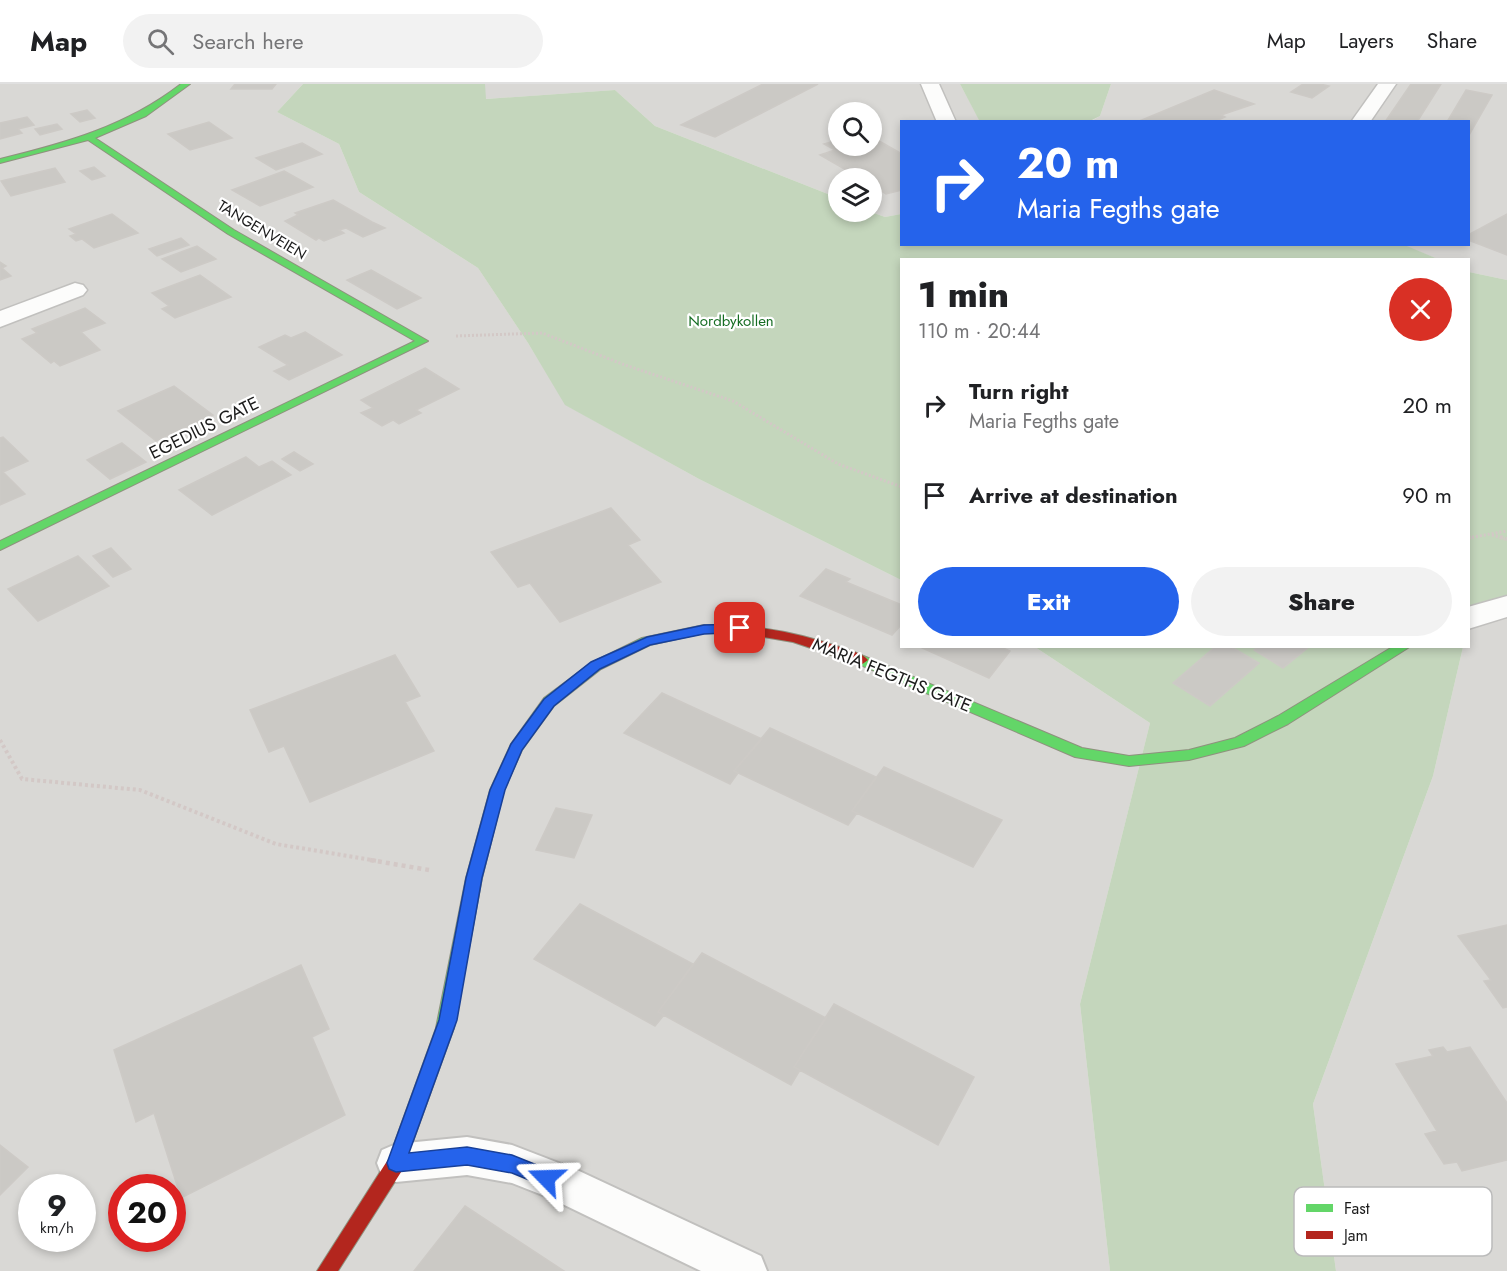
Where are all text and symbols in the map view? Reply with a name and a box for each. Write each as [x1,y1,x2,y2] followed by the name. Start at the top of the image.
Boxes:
[123,14,543,68] search box
[30,21,87,62] text: Map
[144,25,177,58] icon: search
[192,25,304,57] text: Search here
[1267,26,1306,56] text: Map
[1339,26,1394,56] text: Layers
[1427,26,1477,56] text: Share
[828,102,882,222] map controls
[828,102,882,156] button: search
[1017,133,1119,194] text: 20 m
[918,144,996,222] icon: right
[828,168,882,222] button: layers
[1017,189,1220,228] text: Maria Fegths gate
[213,195,311,265] street label: TANGENVEIEN
[918,268,1009,320] text: 1 min
[1389,278,1452,341] button: close
[688,310,774,332] park label: Nordbykollen
[918,317,1040,346] text: 110 m · 20:44
[969,375,1069,407] text: Turn right
[918,389,951,422] icon: right
[1403,389,1452,421] text: 20 m
[145,390,263,466] street label: EGEDIUS GATE
[969,407,1119,436] text: Maria Fegths gate
[918,479,951,512] icon: arrive
[969,479,1178,511] text: Arrive at destination
[1402,479,1452,511] text: 90 m
[918,567,1179,636] button: Exit
[1191,567,1452,636] button: Share
[714,602,765,653] pin
[723,611,756,644] icon: arrive
[809,631,975,719] street label: MARIA FEGTHS GATE
[514,1146,578,1210] position arrow
[108,1174,186,1252] speed limit sign: 20
[47,1184,67,1227] text: 9
[1294,1187,1492,1256] legend
[1344,1197,1370,1220] text: Fast
[40,1217,74,1239] text: km/h
[1342,1224,1368,1247] text: Jam

